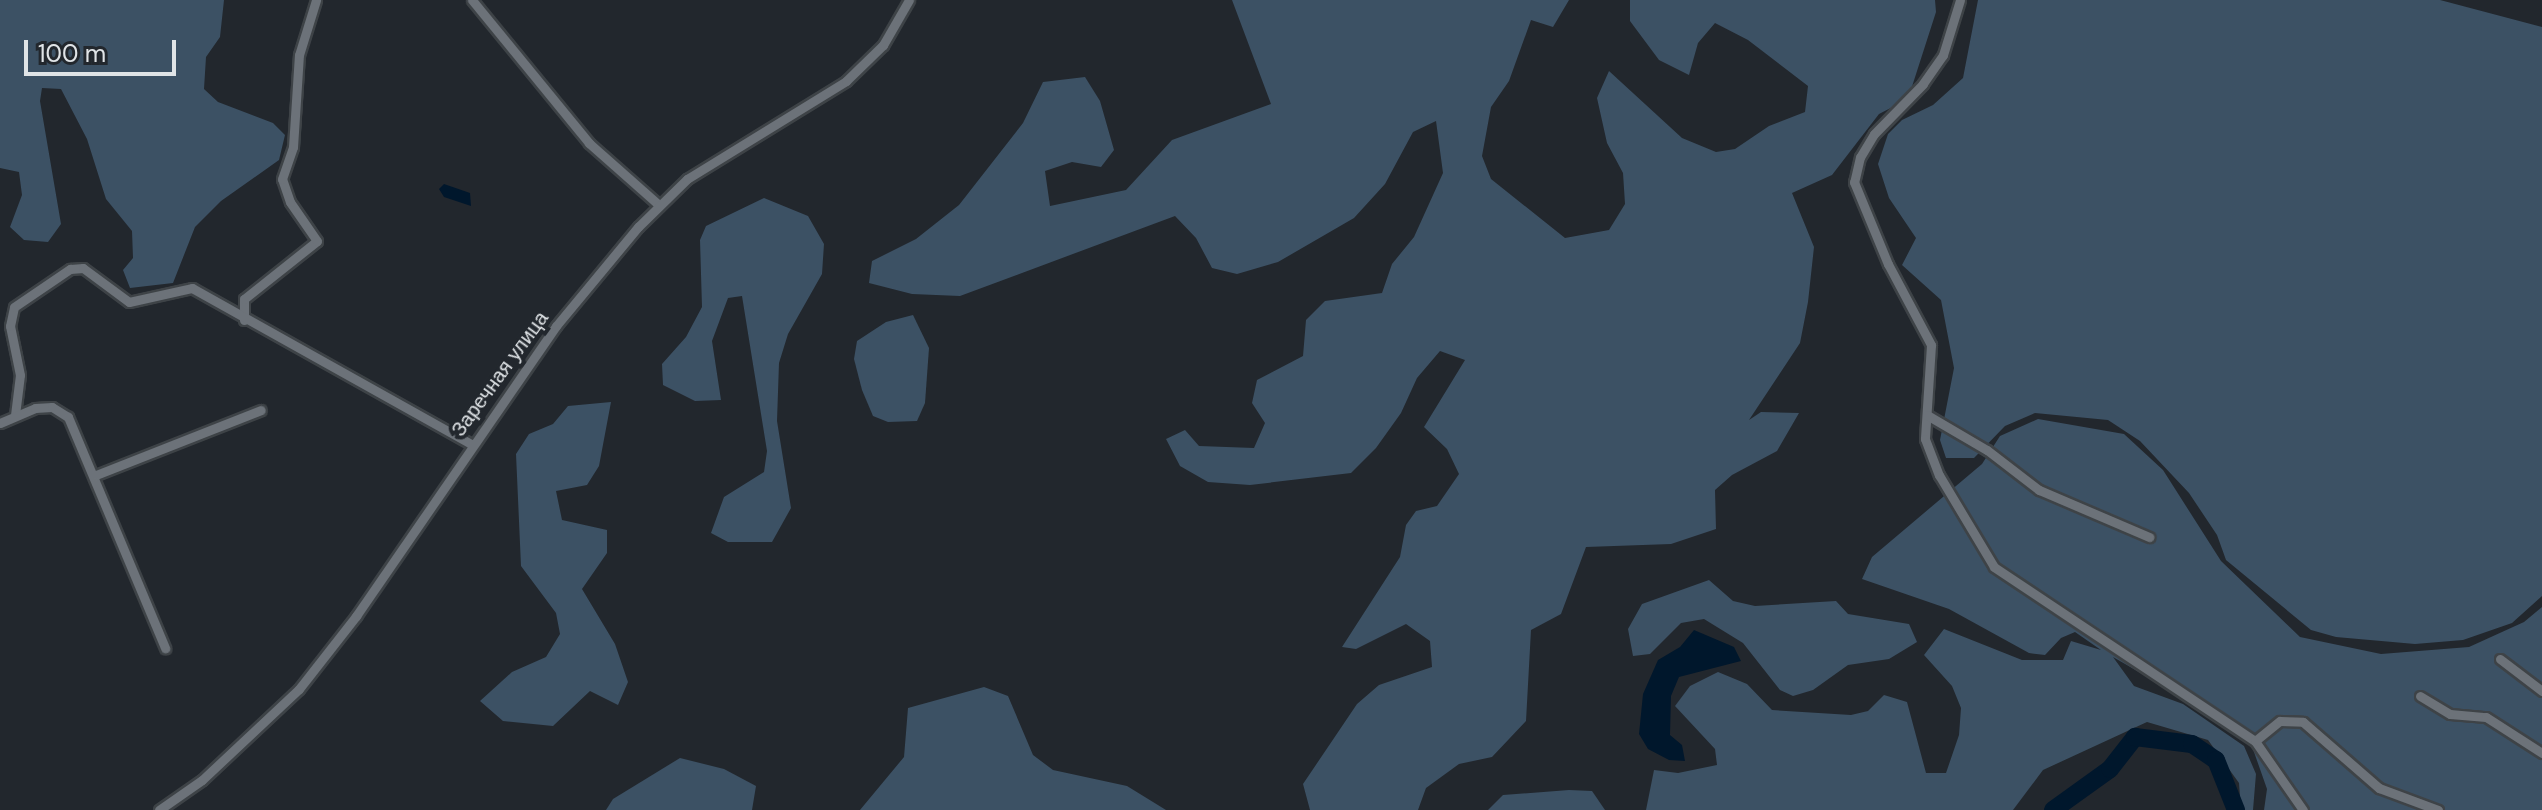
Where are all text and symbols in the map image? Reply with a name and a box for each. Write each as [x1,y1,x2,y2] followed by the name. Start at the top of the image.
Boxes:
[28,24,180,74] scale bar
[38,38,106,69] text: 100 m
[447,307,553,441] street label: Заречная улица

